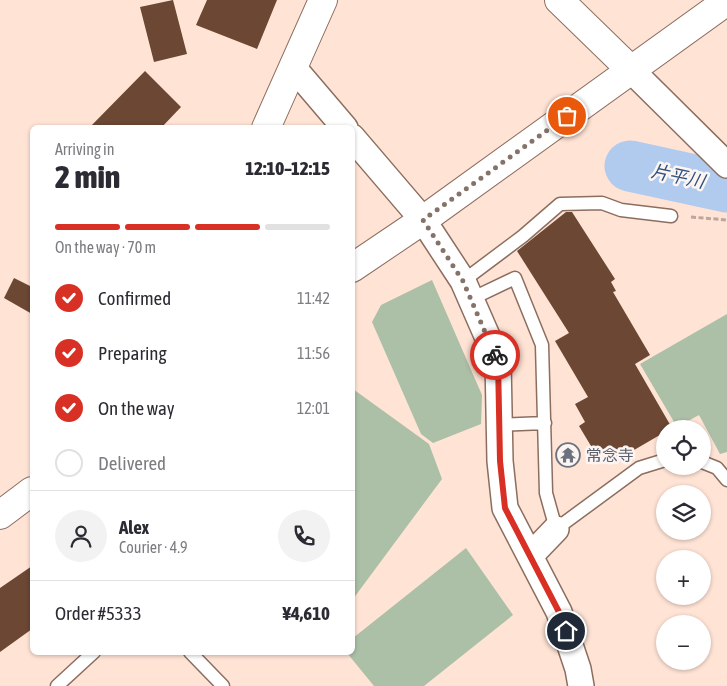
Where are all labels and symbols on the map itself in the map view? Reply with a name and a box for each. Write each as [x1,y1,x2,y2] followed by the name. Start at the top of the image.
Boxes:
[546,95,588,137] pin
[649,160,709,192] water label: 片平川
[470,330,520,380] courier
[555,442,581,468] temple icon: 常念寺
[586,446,634,464] place label: 常念寺
[545,610,587,652] pin

